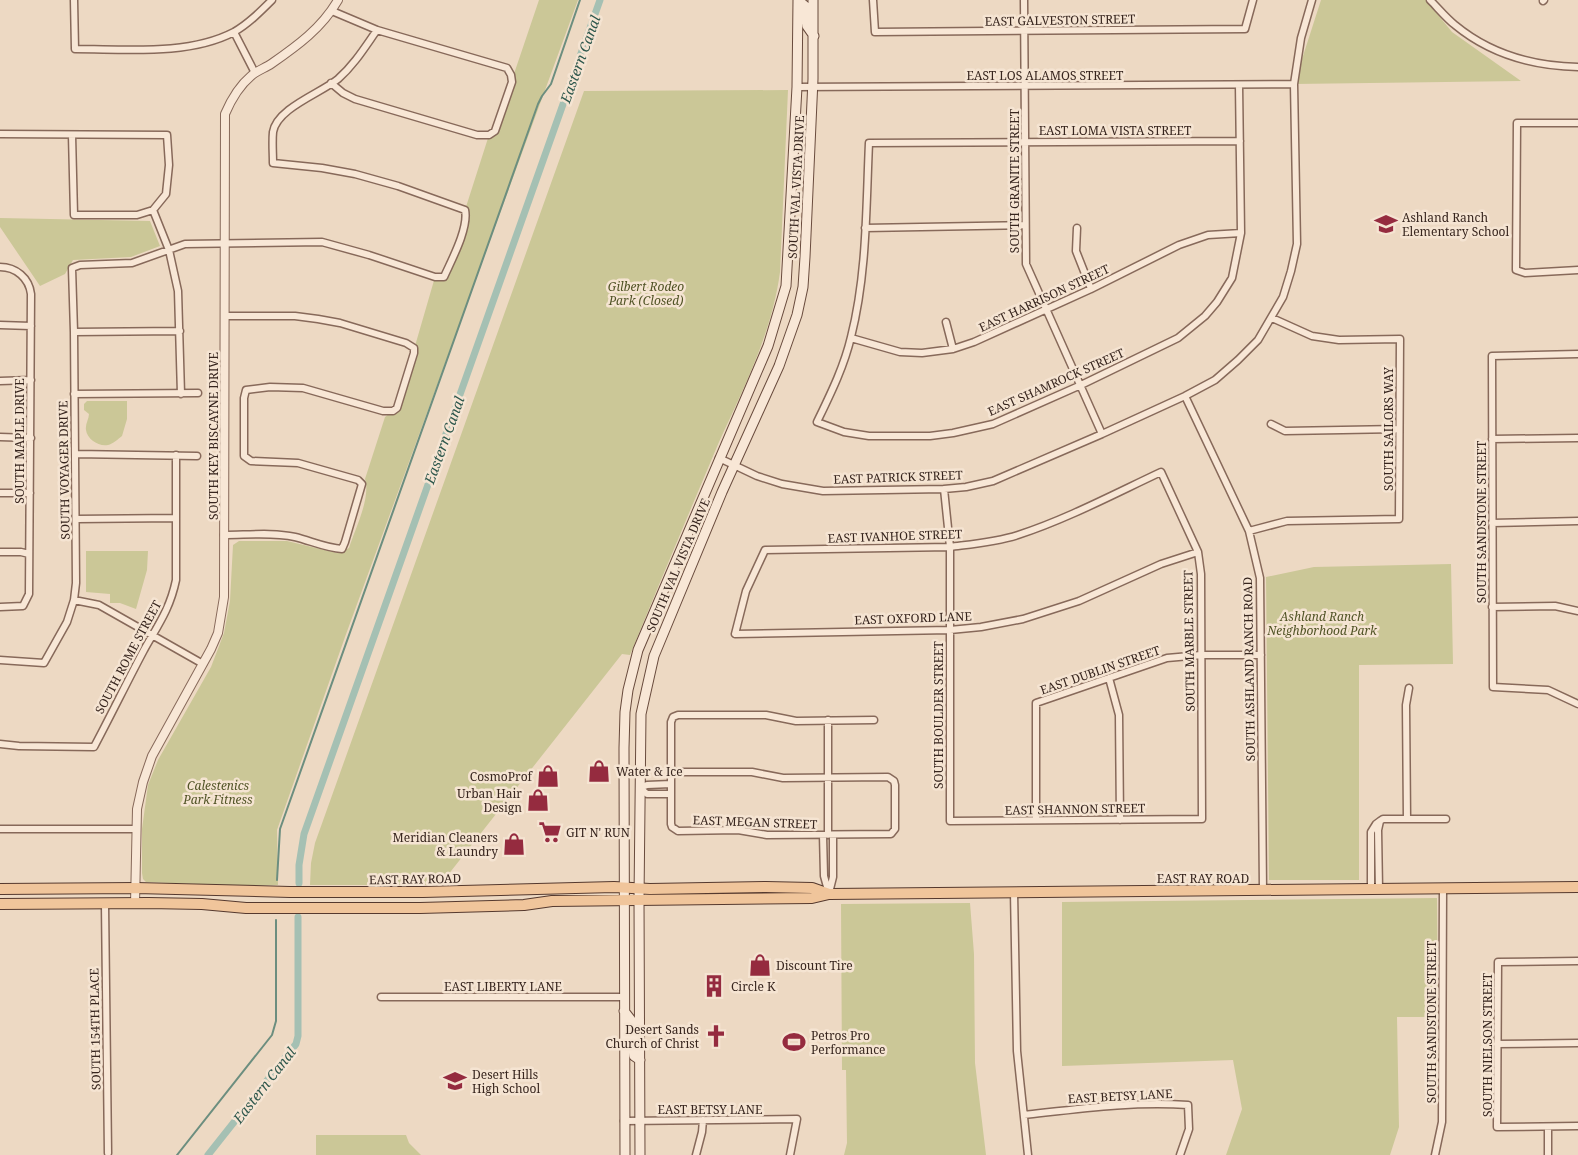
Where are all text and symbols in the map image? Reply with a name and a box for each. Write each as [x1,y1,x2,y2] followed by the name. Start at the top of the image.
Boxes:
[985,10,1136,30] street label: EAST GALVESTON STREET
[555,12,605,106] water label: Eastern Canal
[967,67,1124,84] street label: EAST LOS ALAMOS STREET
[1006,108,1023,253] street label: SOUTH GRANITE STREET
[784,115,808,259] street label: SOUTH VAL VISTA DRIVE
[1039,122,1192,139] street label: EAST LOMA VISTA STREET
[1402,209,1510,240] place label: Ashland Ranch Elementary School
[1373,211,1399,237] school or university icon: Ashland Ranch Elementary School
[976,260,1113,336] street label: EAST HARRISON STREET
[608,278,684,309] park label: Gilbert Rodeo Park (Closed)
[985,344,1128,420] street label: EAST SHAMROCK STREET
[205,352,222,520] street label: SOUTH KEY BISCAYNE DRIVE
[1380,367,1397,491] street label: SOUTH SAILORS WAY
[11,378,28,504] street label: SOUTH MAPLE DRIVE
[419,393,469,487] water label: Eastern Canal
[54,400,74,540] street label: SOUTH VOYAGER DRIVE
[1473,440,1490,603] street label: SOUTH SANDSTONE STREET
[833,466,964,488] street label: EAST PATRICK STREET
[642,495,714,635] street label: SOUTH VAL VISTA DRIVE
[827,525,963,547] street label: EAST IVANHOE STREET
[1179,570,1199,712] street label: SOUTH MARBLE STREET
[1239,576,1259,761] street label: SOUTH ASHLAND RANCH ROAD
[91,597,165,717] street label: SOUTH ROME STREET
[854,607,972,629] street label: EAST OXFORD LANE
[1266,608,1378,639] park label: Ashland Ranch Neighborhood Park
[930,640,947,789] street label: SOUTH BOULDER STREET
[1038,641,1163,699] street label: EAST DUBLIN STREET
[586,758,612,784] shop icon: Water & Ice
[535,763,561,789] shop icon: CosmoProf
[616,763,683,780] place label: Water & Ice
[470,768,534,785] place label: CosmoProf
[182,777,253,808] park label: Calestenics Park Fitness
[457,785,522,816] place label: Urban Hair Design
[525,787,551,813] shop icon: Urban Hair Design
[1005,799,1146,819] street label: EAST SHANNON STREET
[692,811,818,833] street label: EAST MEGAN STREET
[537,819,563,845] supermarket icon: GIT N' RUN
[566,824,630,841] place label: GIT N' RUN
[393,829,498,860] place label: Meridian Cleaners & Laundry
[501,831,527,857] shop icon: Meridian Cleaners & Laundry
[369,870,462,888] street label: EAST RAY ROAD
[1157,870,1249,887] street label: EAST RAY ROAD
[1423,940,1440,1103] street label: SOUTH SANDSTONE STREET
[747,952,773,978] shop icon: Discount Tire
[776,957,853,974] place label: Discount Tire
[85,968,105,1090] street label: SOUTH 154TH PLACE
[1479,972,1496,1117] street label: SOUTH NIELSON STREET
[701,973,727,999] building icon: Circle K
[444,978,562,995] street label: EAST LIBERTY LANE
[731,978,776,995] place label: Circle K
[606,1021,699,1052] place label: Desert Sands Church of Christ
[703,1023,729,1049] church icon: Desert Sands Church of Christ
[811,1027,886,1058] place label: Petros Pro Performance
[781,1029,807,1055] sports icon: Petros Pro Performance
[228,1042,300,1128] water label: Eastern Canal
[472,1066,540,1097] place label: Desert Hills High School
[442,1068,468,1094] school or university icon: Desert Hills High School
[1067,1085,1173,1107] street label: EAST BETSY LANE
[658,1101,762,1118] street label: EAST BETSY LANE

